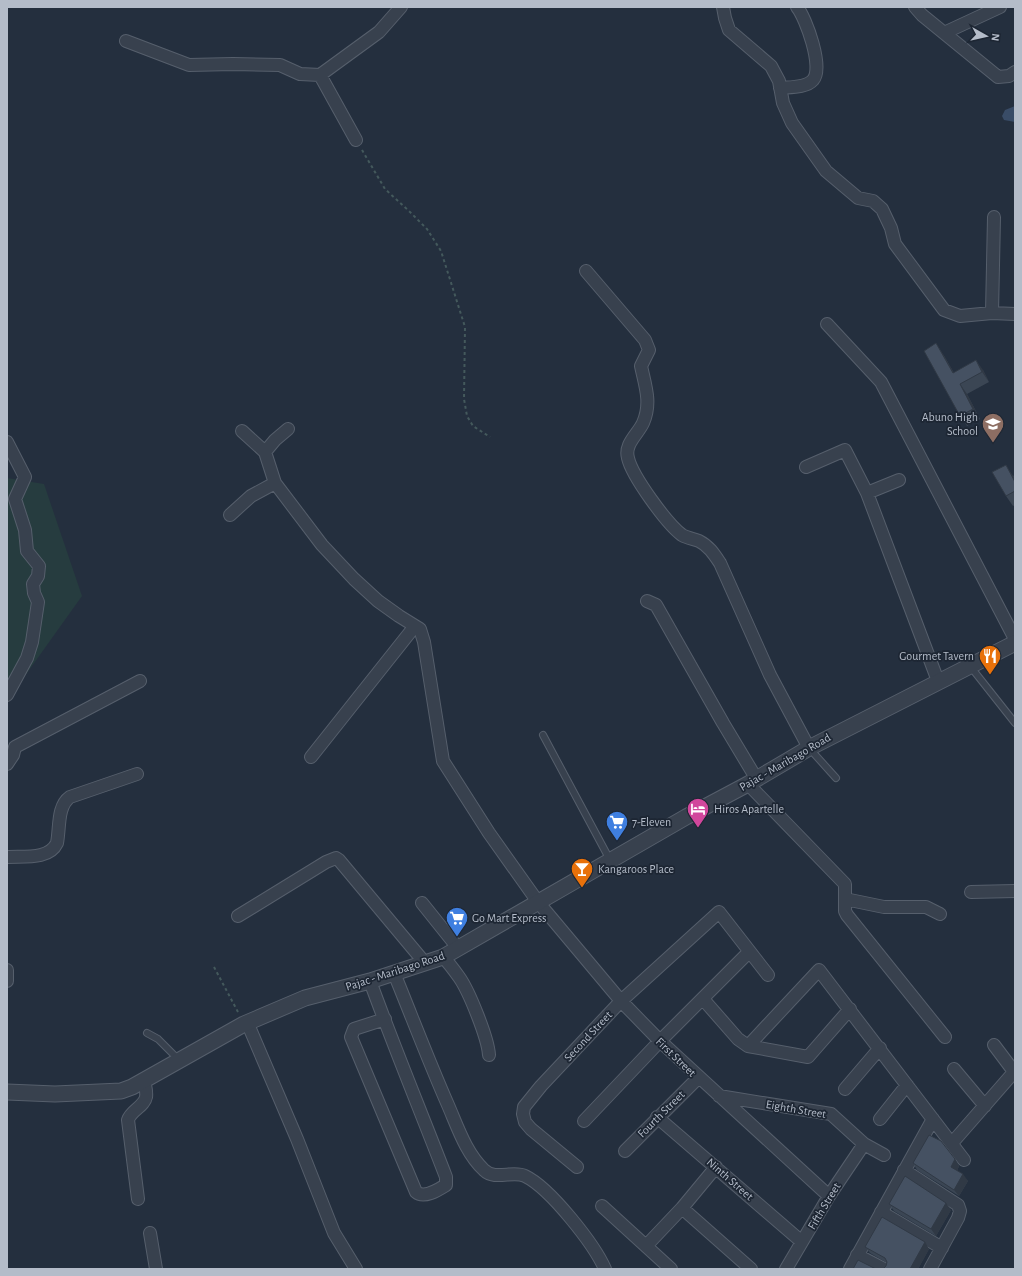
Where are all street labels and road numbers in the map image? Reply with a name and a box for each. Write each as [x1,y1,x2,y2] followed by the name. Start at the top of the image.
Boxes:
[737,731,833,794] street label: Pajac - Maribago Road
[344,949,446,994] street label: Pajac - Maribago Road
[562,1008,614,1063] street label: Second Street
[654,1035,698,1079] street label: First Street
[635,1088,687,1140] street label: Fourth Street
[765,1098,827,1120] street label: Eighth Street
[704,1156,756,1203] street label: Ninth Street
[805,1180,843,1231] street label: Fifth Street

